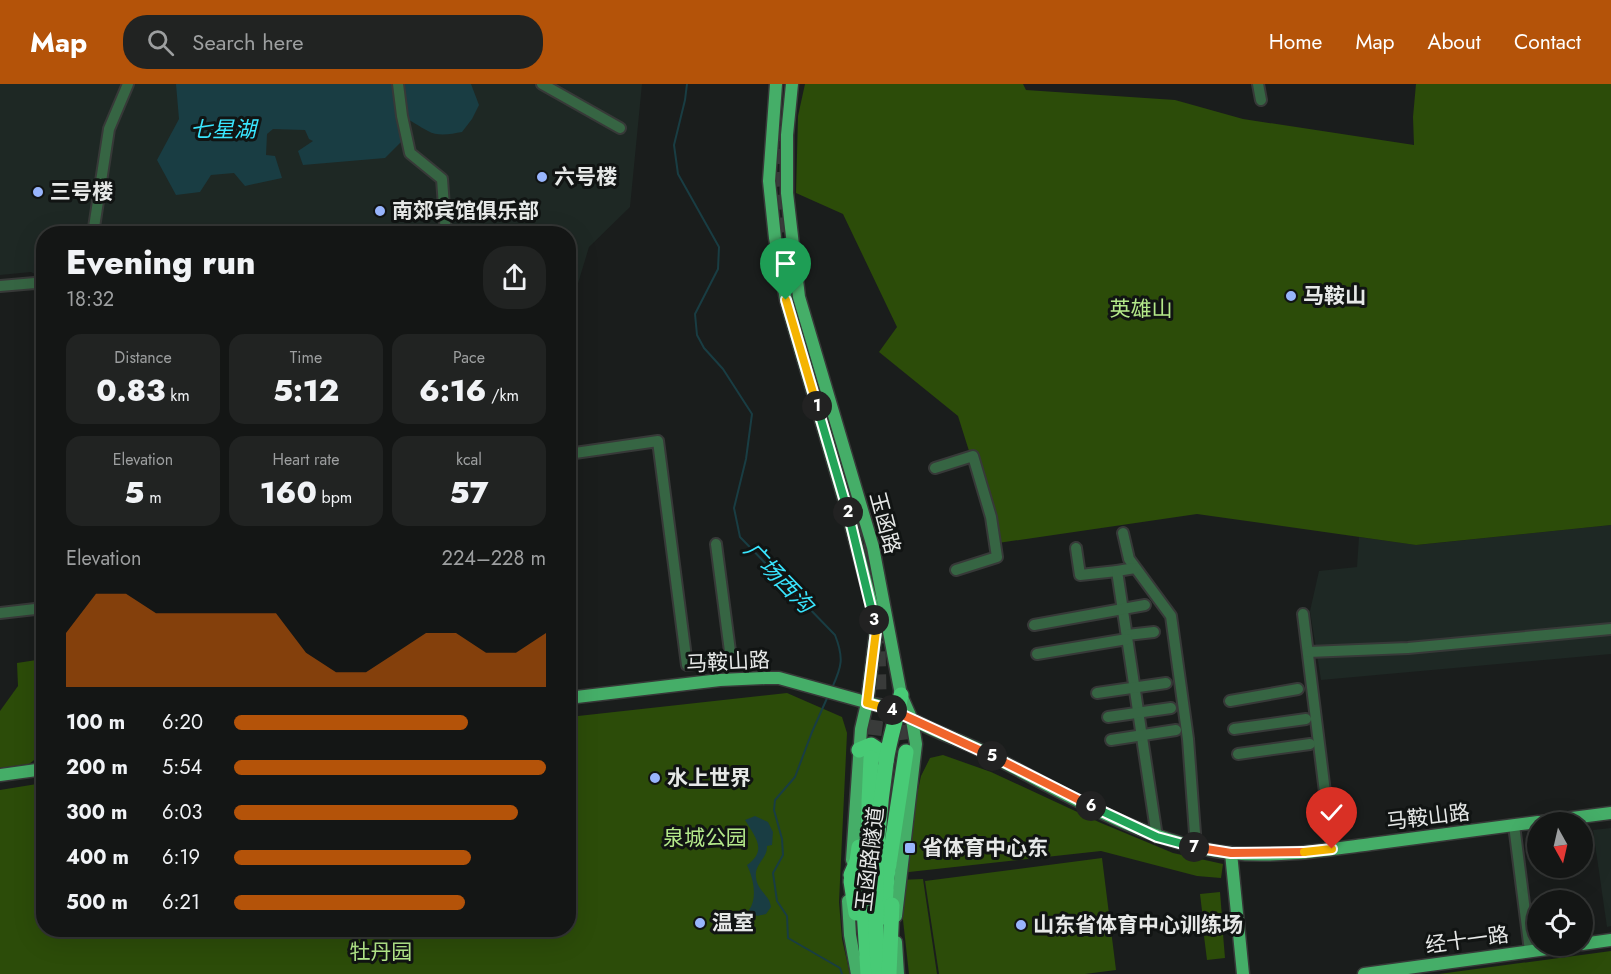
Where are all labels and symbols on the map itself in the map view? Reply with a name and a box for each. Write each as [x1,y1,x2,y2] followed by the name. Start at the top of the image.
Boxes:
[190,113,259,145] water label: 七星湖
[554,162,617,192] place label: 六号楼
[535,170,549,184] marker: 六号楼
[50,177,113,207] place label: 三号楼
[31,185,45,199] marker: 三号楼
[392,196,539,226] place label: 南郊宾馆俱乐部
[373,204,387,218] marker: 南郊宾馆俱乐部
[760,238,811,300] pin
[1303,281,1366,311] place label: 马鞍山
[1284,289,1298,303] marker: 马鞍山
[1110,294,1173,324] park label: 英雄山
[802,391,832,421] pin: 1
[862,489,908,557] street label: 玉函路
[833,497,863,527] pin: 2
[737,534,822,621] water label: 广场西沟
[859,605,889,635] pin: 3
[685,645,771,679] street label: 马鞍山路
[877,695,907,725] pin: 4
[977,741,1007,771] pin: 5
[667,763,751,793] place label: 水上世界
[648,771,662,785] marker: 水上世界
[1306,787,1357,849] pin
[1076,791,1106,821] pin: 6
[1384,797,1472,837] street label: 马鞍山路
[849,805,891,913] street label: 玉函路隧道
[1527,812,1593,878] north arrow
[663,823,747,853] park label: 泉城公园
[1179,832,1209,862] pin: 7
[922,833,1048,863] place label: 省体育中心东
[903,841,917,855] marker: 省体育中心东
[712,908,754,938] place label: 温室
[1033,910,1243,940] place label: 山东省体育中心训练场
[693,916,707,930] marker: 温室
[1014,918,1028,932] marker: 山东省体育中心训练场
[1423,919,1511,961] street label: 经十一路
[350,937,413,967] park label: 牡丹园

